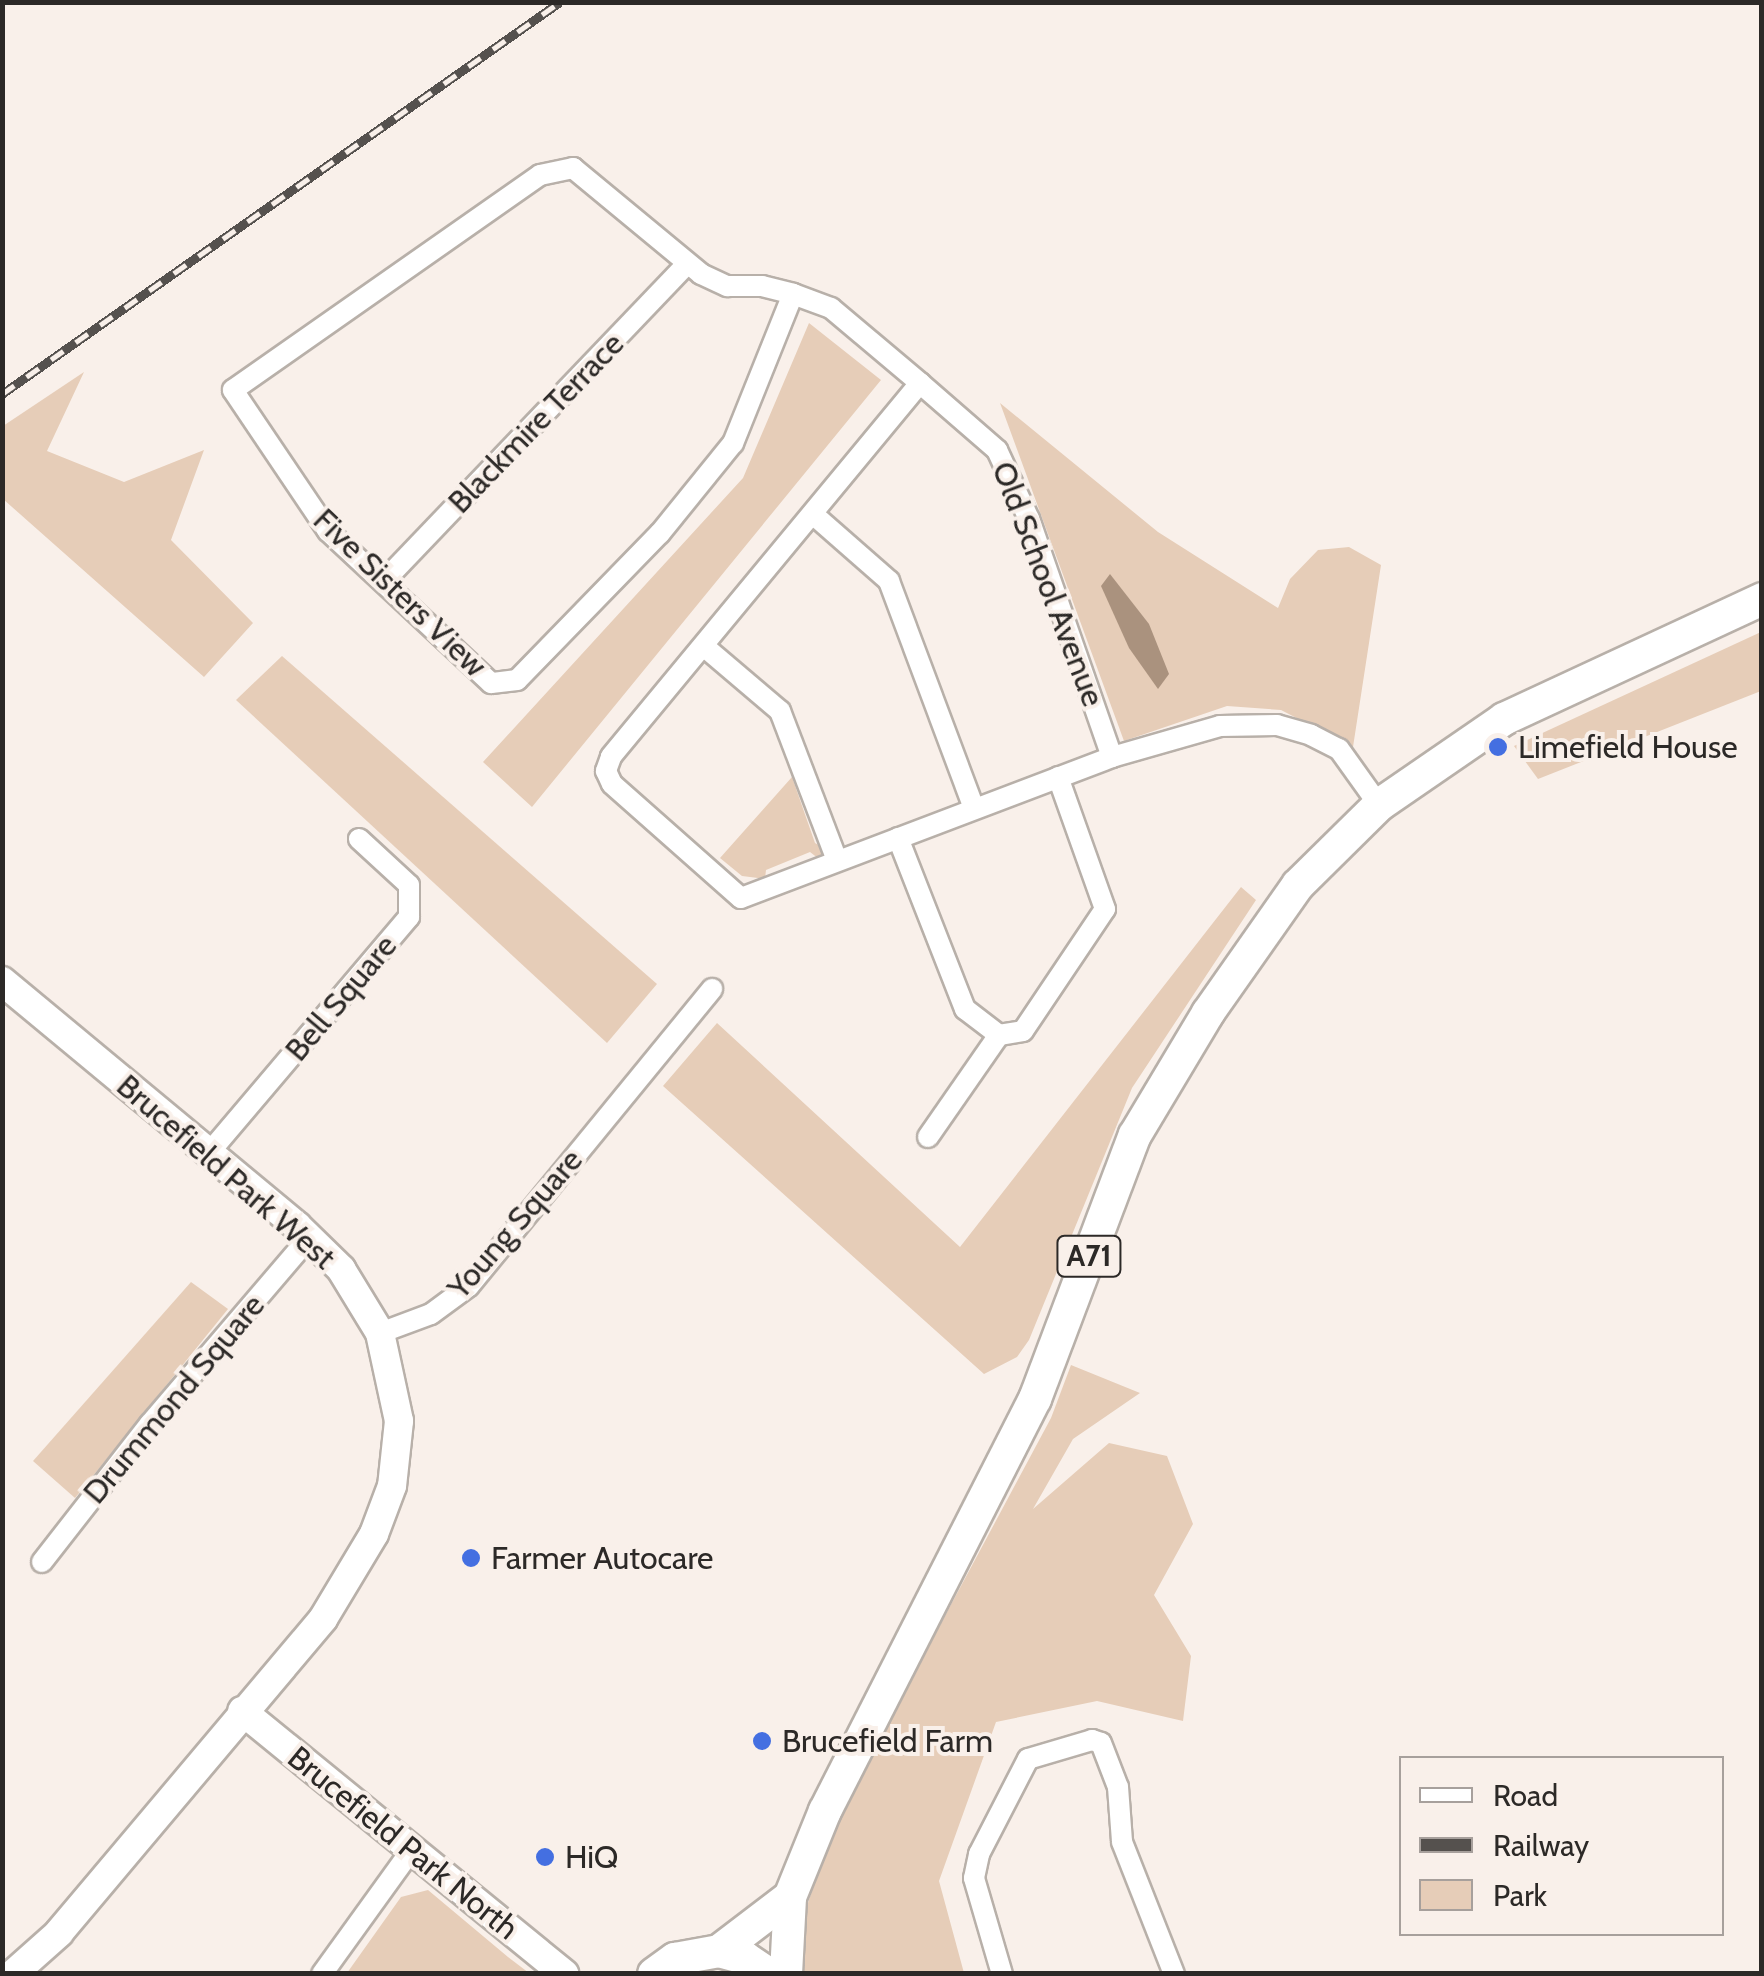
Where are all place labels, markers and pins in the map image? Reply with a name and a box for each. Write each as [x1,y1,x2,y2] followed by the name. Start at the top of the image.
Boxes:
[1518,728,1738,766] place label: Limefield House
[1487,736,1509,758] marker: Limefield House
[491,1539,713,1577] place label: Farmer Autocare
[460,1547,482,1569] marker: Farmer Autocare
[782,1722,993,1760] place label: Brucefield Farm
[751,1730,773,1752] marker: Brucefield Farm
[565,1838,618,1876] place label: HiQ
[534,1846,556,1868] marker: HiQ

